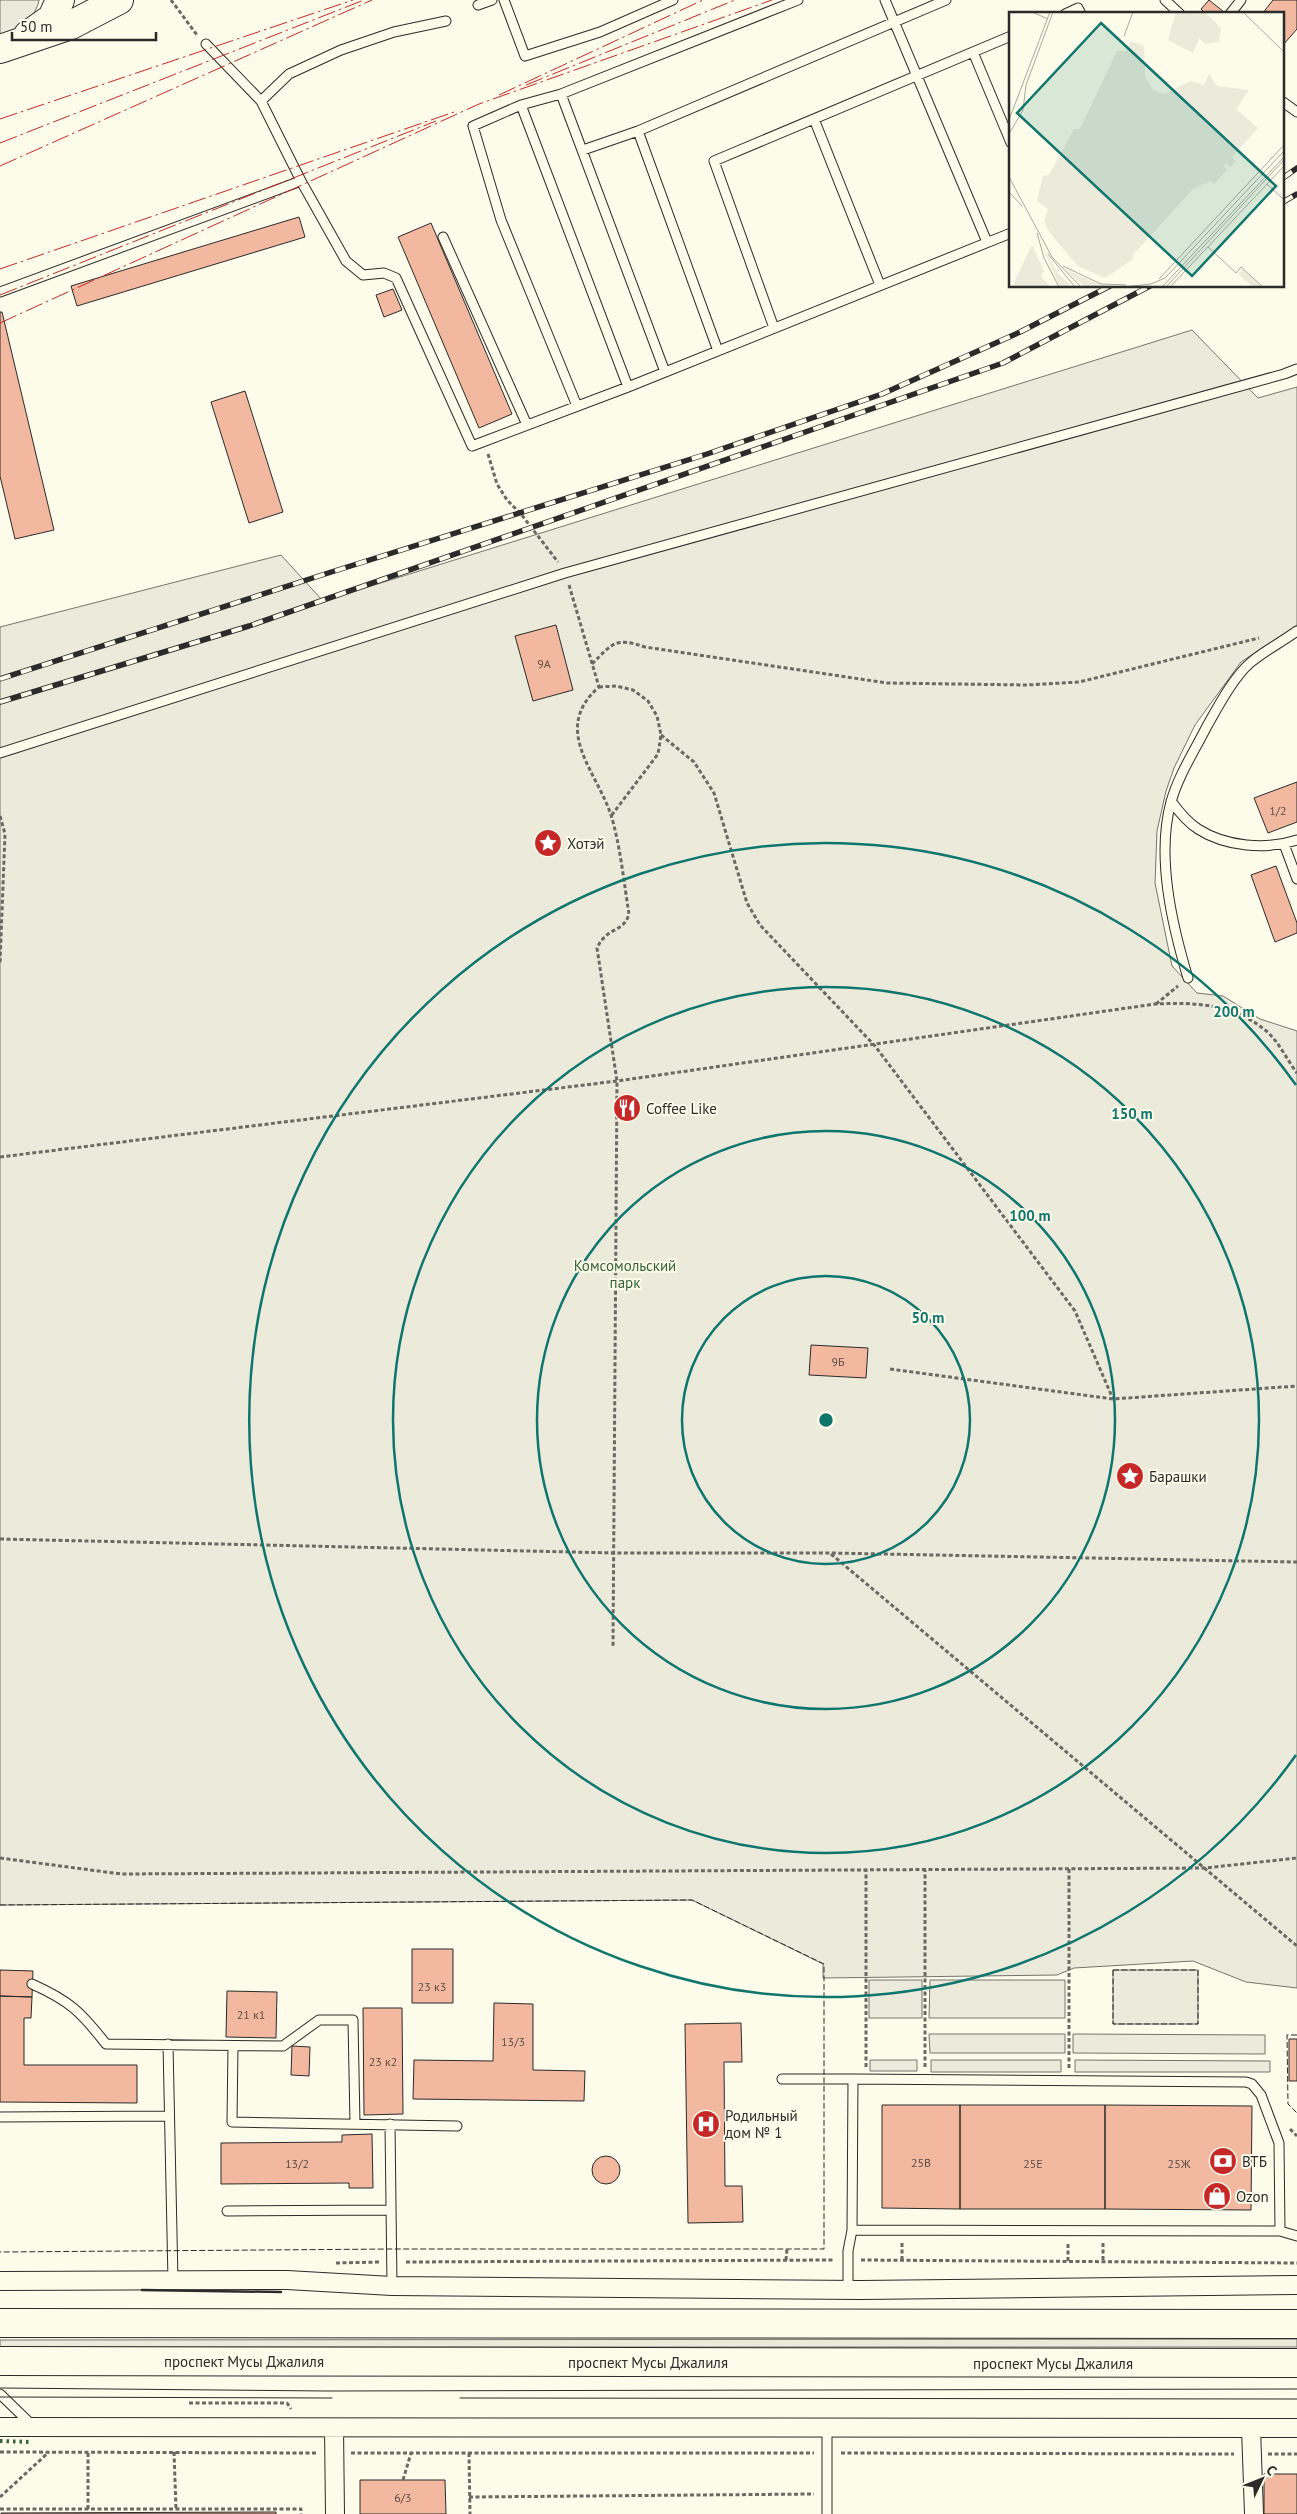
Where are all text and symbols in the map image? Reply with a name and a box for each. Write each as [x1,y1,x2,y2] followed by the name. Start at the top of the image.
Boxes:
[12,10,156,42] scale bar
[1009,12,1284,288] inset map
[20,17,53,36] text: 50 m
[537,656,551,671] house number: 9А
[1269,803,1287,818] house number: 1/2
[533,828,563,858] place icon: Хотэй
[567,834,605,853] place label: Хотэй
[1213,1002,1255,1021] text: 200 m
[612,1093,642,1123] restaurant icon: Coffee Like
[646,1099,717,1118] place label: Coffee Like
[1111,1104,1153,1123] text: 150 m
[1009,1206,1051,1225] text: 100 m
[574,1256,676,1292] park label: Комсомольский парк
[912,1308,944,1327] text: 50 m
[831,1354,845,1369] house number: 9Б
[817,1411,835,1429] centre of rings
[1115,1461,1145,1491] place icon: Барашки
[1149,1467,1207,1486] place label: Барашки
[418,1979,446,1994] house number: 23 к3
[237,2007,265,2022] house number: 21 к1
[501,2034,525,2049] house number: 13/3
[369,2054,397,2069] house number: 23 к2
[725,2106,798,2142] place label: Родильный дом № 1
[691,2109,721,2139] hospital icon: Родильный дом № 1
[1208,2146,1238,2176] bank icon: ВТБ
[1242,2152,1267,2171] place label: ВТБ
[911,2155,931,2170] house number: 25В
[285,2156,309,2171] house number: 13/2
[1023,2156,1043,2171] house number: 25Е
[1168,2156,1191,2171] house number: 25Ж
[1202,2181,1232,2211] shop icon: Ozon
[1236,2187,1269,2206] place label: Ozon
[164,2352,324,2371] street label: проспект Мусы Джалиля
[568,2353,728,2372] street label: проспект Мусы Джалиля
[973,2354,1133,2373] street label: проспект Мусы Джалиля
[1237,2454,1287,2504] north arrow
[1262,2461,1281,2479] text: С
[394,2490,412,2505] house number: 6/3

